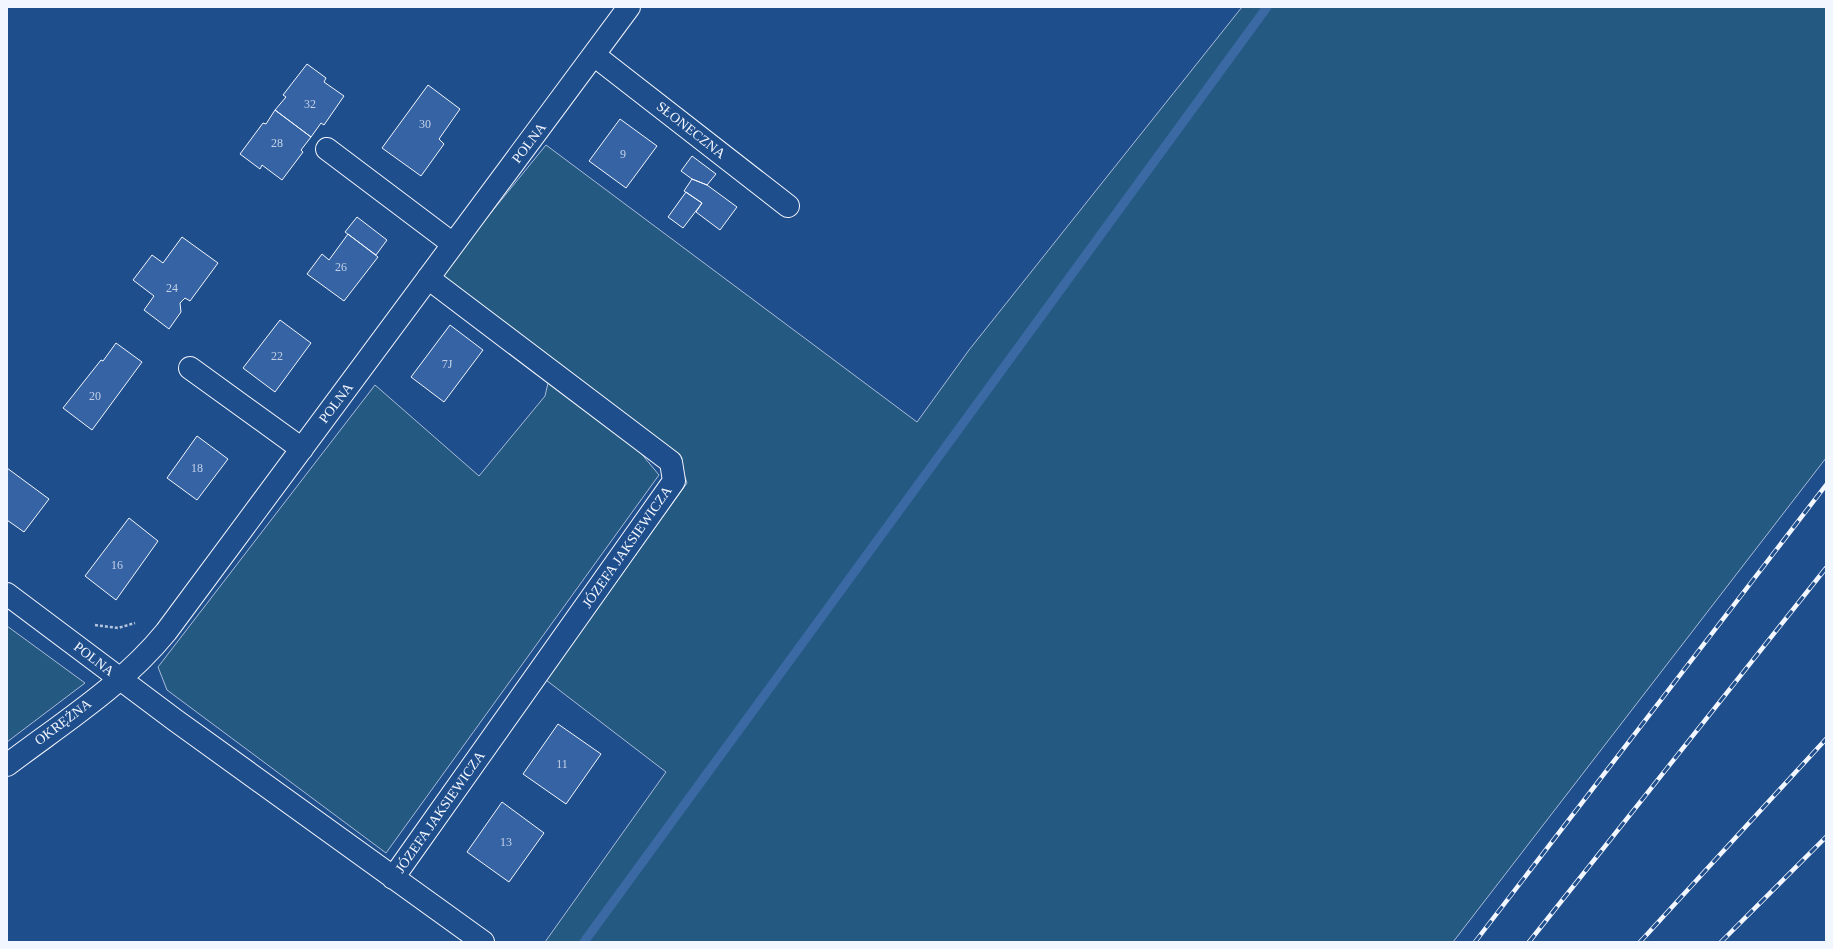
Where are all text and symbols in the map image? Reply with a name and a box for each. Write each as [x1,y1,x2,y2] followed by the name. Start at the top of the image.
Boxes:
[304,97,316,111] house number: 32
[654,98,729,162] street label: SŁONECZNA
[419,117,431,131] house number: 30
[509,119,550,166] street label: POLNA
[271,136,283,150] house number: 28
[620,147,626,161] house number: 9
[335,260,347,274] house number: 26
[166,281,178,295] house number: 24
[271,349,283,363] house number: 22
[442,357,453,371] house number: 7J
[316,379,357,426] street label: POLNA
[89,389,101,403] house number: 20
[191,461,203,475] house number: 18
[579,482,675,611] street label: JÓZEFA JAKSIEWICZA
[111,558,123,572] house number: 16
[71,639,118,680] street label: POLNA
[32,695,95,748] street label: OKRĘŻNA
[392,747,488,876] street label: JÓZEFA JAKSIEWICZA
[556,757,568,771] house number: 11
[500,835,512,849] house number: 13

